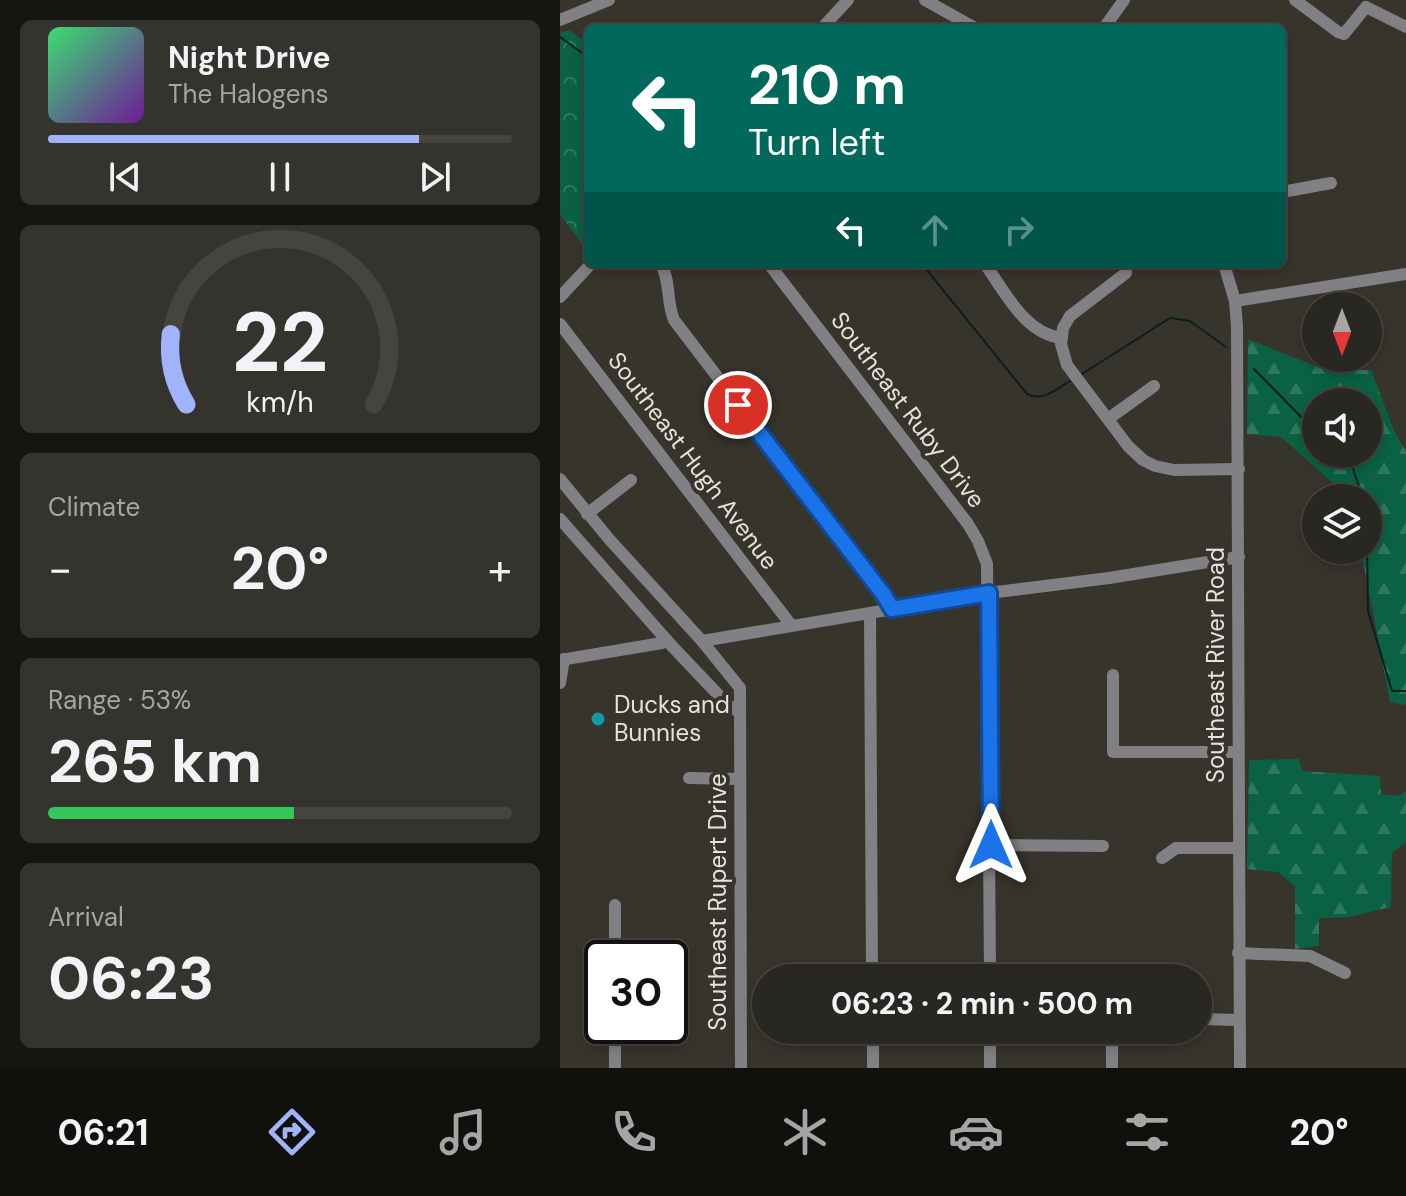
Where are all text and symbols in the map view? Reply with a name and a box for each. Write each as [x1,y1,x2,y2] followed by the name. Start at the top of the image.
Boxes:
[168,38,331,77] text: Night Drive
[748,48,906,121] text: 210 m
[616,56,720,160] icon: left
[168,77,328,111] text: The Halogens
[748,119,885,166] text: Turn left
[103,155,147,199] icon: previous
[258,155,302,199] icon: pause
[413,155,457,199] icon: next
[829,208,873,252] icon: left
[913,208,957,252] icon: ahead
[997,208,1041,252] icon: right
[232,288,328,397] text: 22
[1302,292,1382,372] north arrow
[1302,292,1382,564] map controls
[824,305,992,514] street label: Southeast Ruby Drive
[601,346,785,576] street label: Southeast Hugh Avenue
[704,371,772,439] pin
[716,383,760,427] icon: arrive
[246,384,314,421] text: km/h
[1302,388,1382,468] button: sound
[1302,484,1382,564] button: layers
[48,490,140,524] text: Climate
[231,529,329,608] text: 20°
[48,540,72,598] text: −
[488,540,512,598] text: +
[1200,547,1231,783] street label: Southeast River Road
[48,683,191,717] text: Range · 53%
[614,689,730,748] place label: Ducks and Bunnies
[589,710,607,728] marker: Ducks and Bunnies
[48,722,262,801] text: 265 km
[702,773,733,1031] street label: Southeast Rupert Drive
[949,803,1033,887] position arrow
[48,900,124,934] text: Arrival
[48,939,214,1018] text: 06:23
[584,940,688,1044] speed limit sign: 30
[831,984,1133,1023] text: 06:23 · 2 min · 500 m
[264,1104,320,1160] icon: directions
[435,1104,491,1160] icon: music
[606,1104,662,1160] icon: phone
[777,1104,833,1160] icon: climate
[948,1104,1004,1160] icon: car
[1119,1104,1175,1160] icon: filters
[57,1109,149,1156] text: 06:21
[1289,1109,1349,1156] text: 20°

